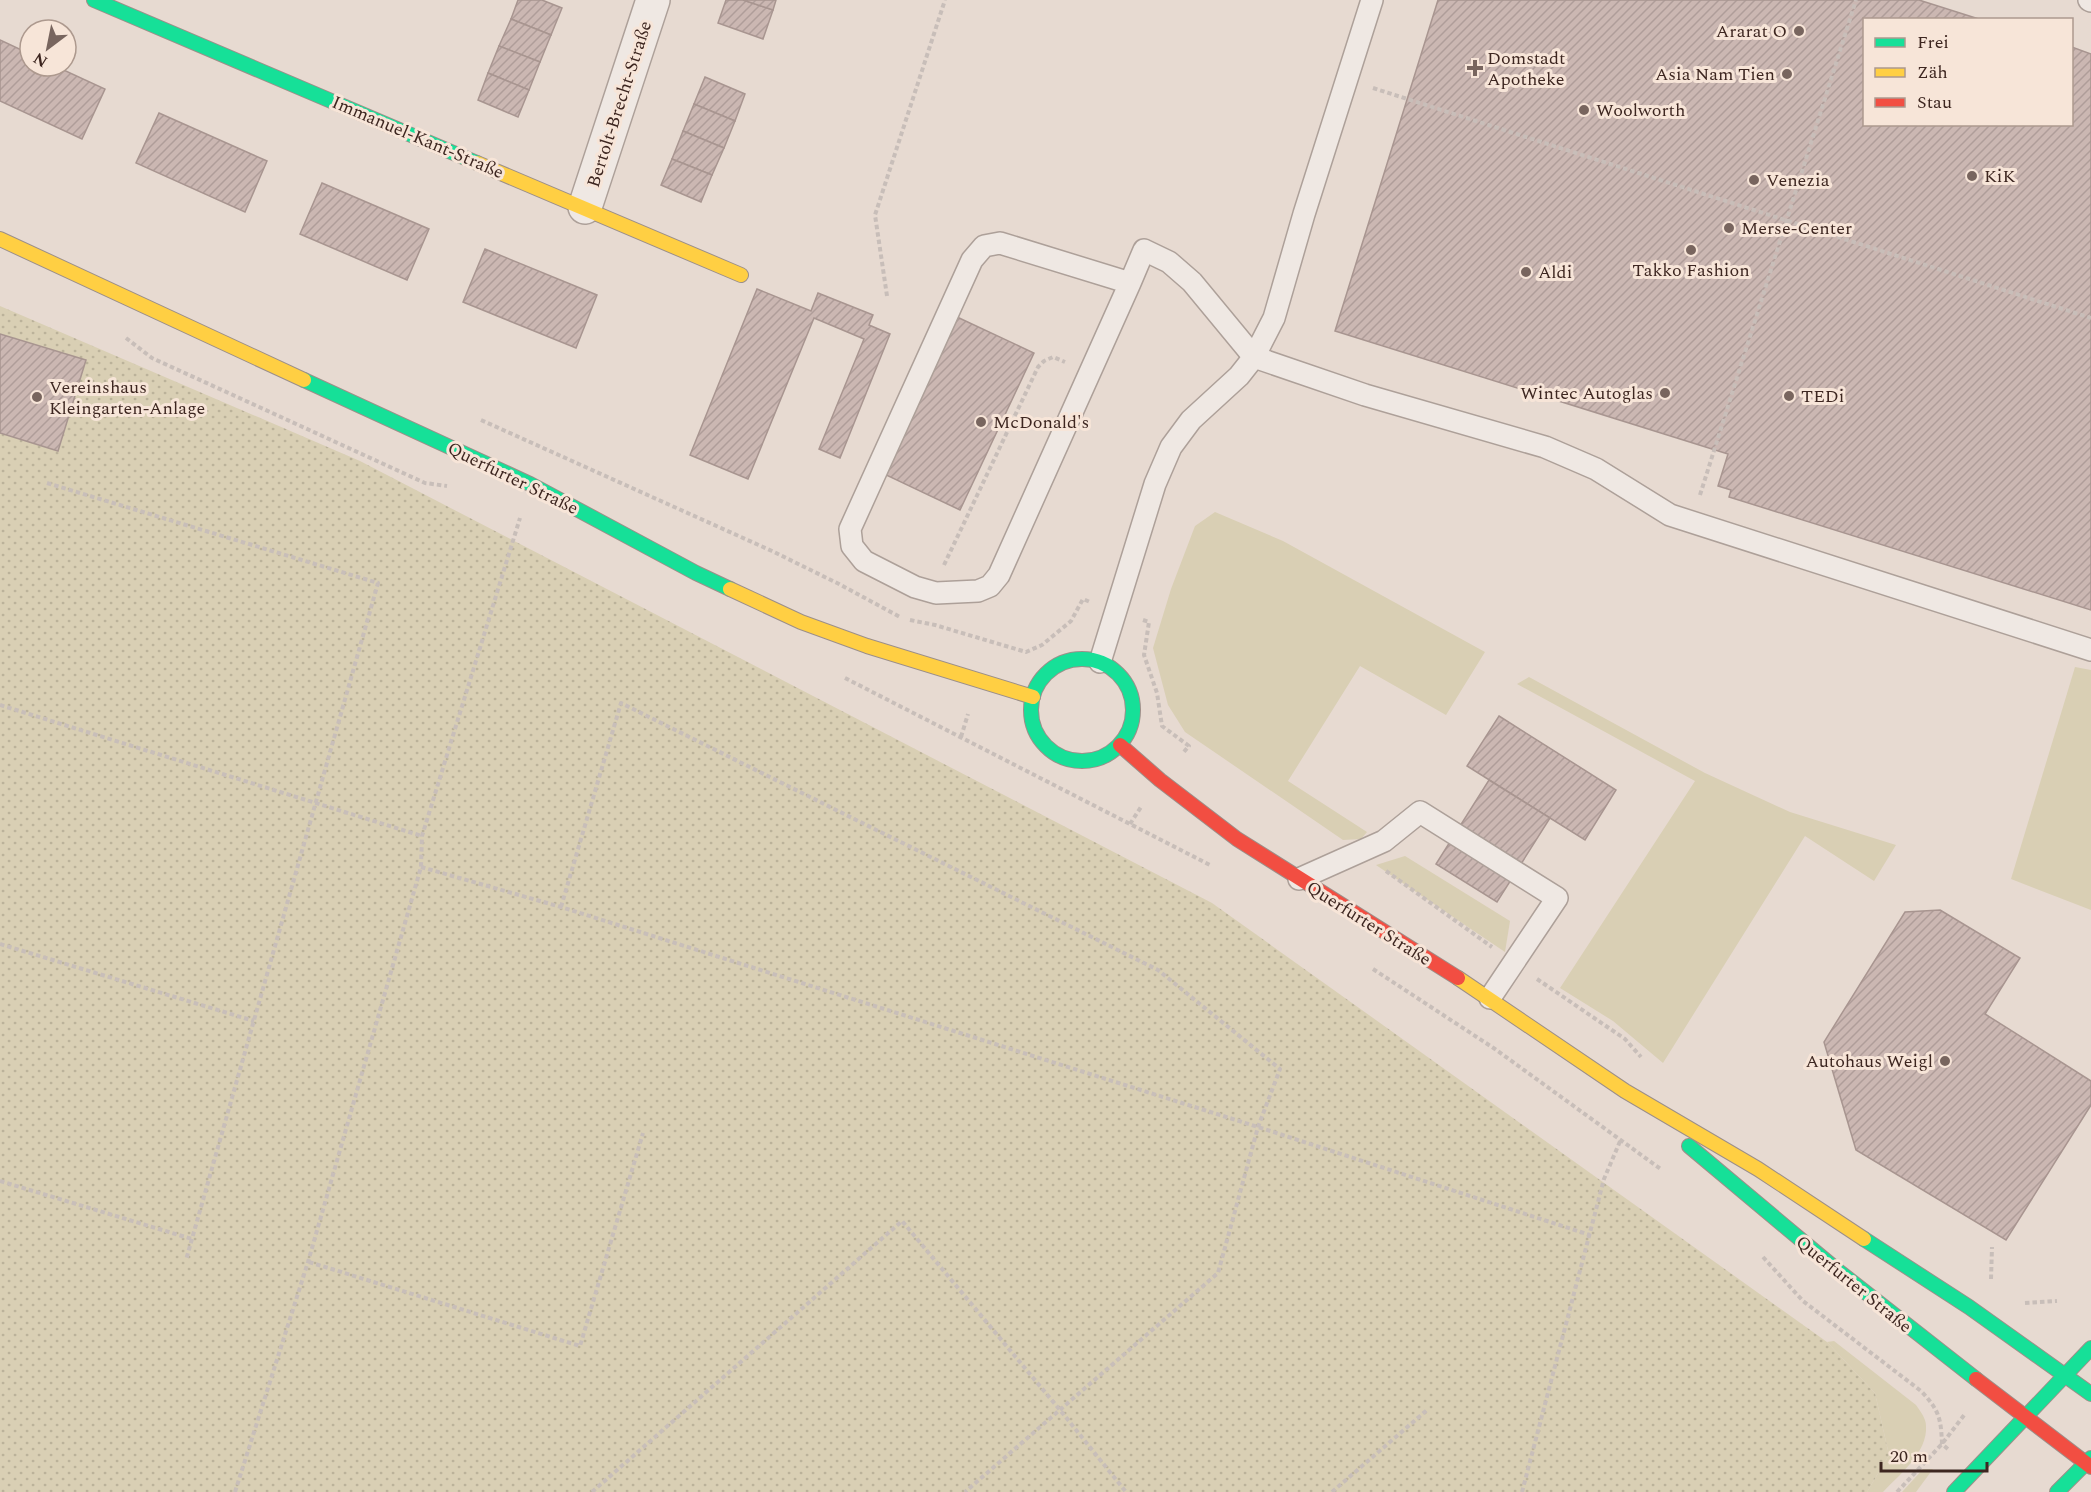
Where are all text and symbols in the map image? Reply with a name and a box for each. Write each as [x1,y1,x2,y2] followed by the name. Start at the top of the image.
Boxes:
[580,17,659,191] street label: Bertolt-Brecht-Straße
[18,18,78,78] north arrow
[1716,18,1787,45] place label: Ararat O
[1863,18,2073,126] legend
[1792,24,1806,38] marker: Ararat O
[1917,29,1949,56] text: Frei
[1487,45,1565,93] place label: Domstadt Apotheke
[29,46,52,74] text: N
[1917,59,1948,86] text: Zäh
[1468,61,1482,75] marker: Domstadt Apotheke
[1655,61,1775,88] place label: Asia Nam Tien
[1780,67,1794,81] marker: Asia Nam Tien
[328,89,508,186] street label: Immanuel-Kant-Straße
[1917,89,1952,116] text: Stau
[1596,97,1685,124] place label: Woolworth
[1577,103,1591,117] marker: Woolworth
[1984,163,2015,190] place label: KiK
[1766,167,1830,194] place label: Venezia
[1965,169,1979,183] marker: KiK
[1747,173,1761,187] marker: Venezia
[1741,215,1852,242] place label: Merse-Center
[1722,221,1736,235] marker: Merse-Center
[1684,243,1698,257] marker: Takko Fashion
[1632,257,1750,284] place label: Takko Fashion
[1538,259,1572,286] place label: Aldi
[1519,265,1533,279] marker: Aldi
[49,374,205,422] place label: Vereinshaus Kleingarten-Anlage
[1520,380,1653,407] place label: Wintec Autoglas
[1801,383,1844,410] place label: TEDi
[1658,386,1672,400] marker: Wintec Autoglas
[1782,389,1796,403] marker: TEDi
[30,390,44,404] marker: Vereinshaus Kleingarten-Anlage
[993,409,1089,436] place label: McDonald's
[974,415,988,429] marker: McDonald's
[443,435,583,522] street label: Querfurter Straße
[1301,874,1436,973] street label: Querfurter Straße
[1806,1048,1933,1075] place label: Autohaus Weigl
[1938,1054,1952,1068] marker: Autohaus Weigl
[1790,1229,1918,1340] street label: Querfurter Straße
[1881,1435,1988,1473] scale bar
[1890,1443,1928,1470] text: 20 m

